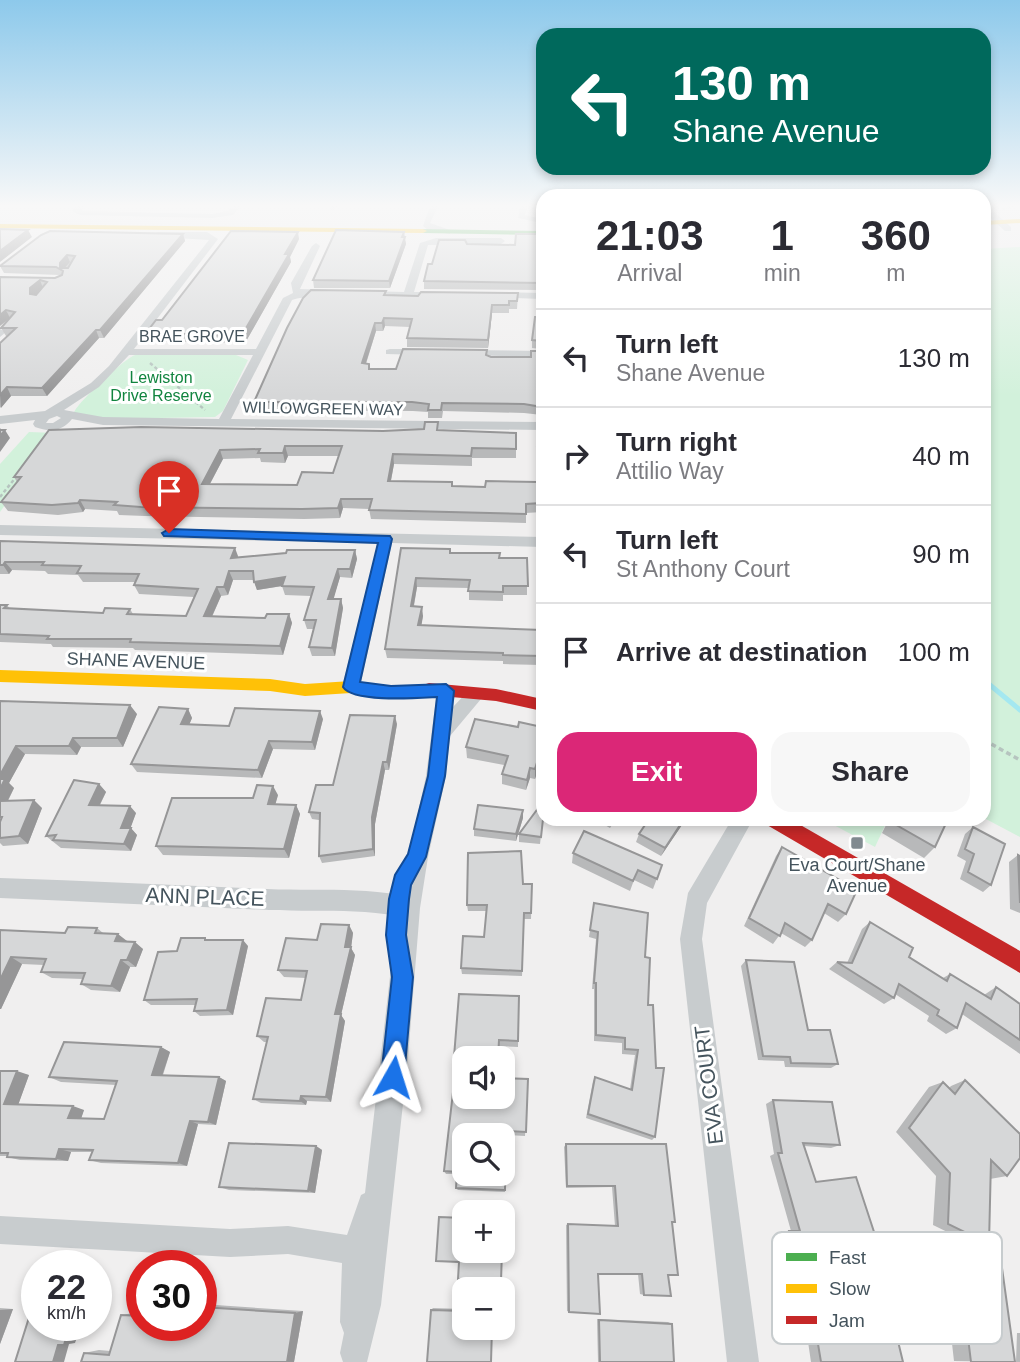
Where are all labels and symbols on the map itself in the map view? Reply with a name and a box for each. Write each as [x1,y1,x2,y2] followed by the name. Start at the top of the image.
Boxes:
[139,328,245,345] street label: BRAE GROVE
[110,369,212,404] park label: Lewiston Drive Reserve
[242,399,404,418] street label: WILLOWGREEN WAY
[139,461,199,533] pin
[66,649,206,673] street label: SHANE AVENUE
[849,835,865,851] marker: Eva Court/Shane Avenue
[788,855,926,896] place label: Eva Court/Shane Avenue
[145,883,265,910] street label: ANN PLACE
[690,1024,727,1146] street label: EVA COURT
[356,1040,430,1114] position arrow
[772,1232,1002,1344] legend
[829,1247,867,1268] text: Fast
[126,1250,217,1341] speed limit sign: 30
[829,1278,870,1299] text: Slow
[829,1310,865,1331] text: Jam

